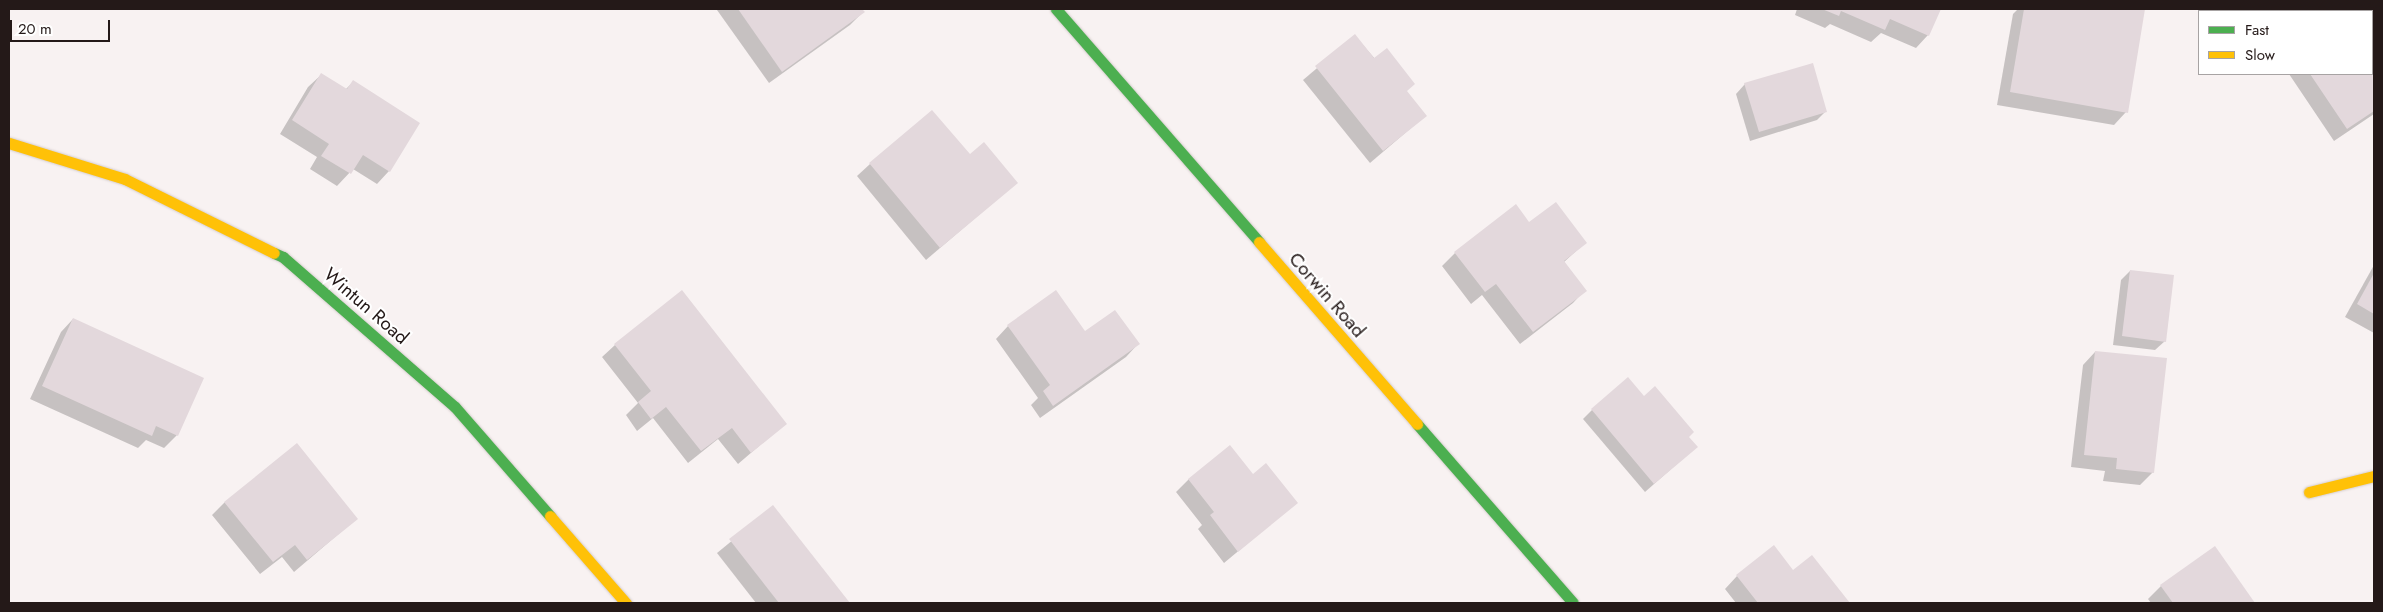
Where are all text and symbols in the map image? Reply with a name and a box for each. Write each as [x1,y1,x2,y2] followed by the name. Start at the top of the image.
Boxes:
[12,10,112,42] scale bar
[2198,10,2373,75] legend
[18,18,52,40] text: 20 m
[2245,19,2269,41] text: Fast
[2245,44,2275,66] text: Slow
[1284,248,1370,342] street label: Corwin Road
[319,263,413,349] street label: Wintun Road

